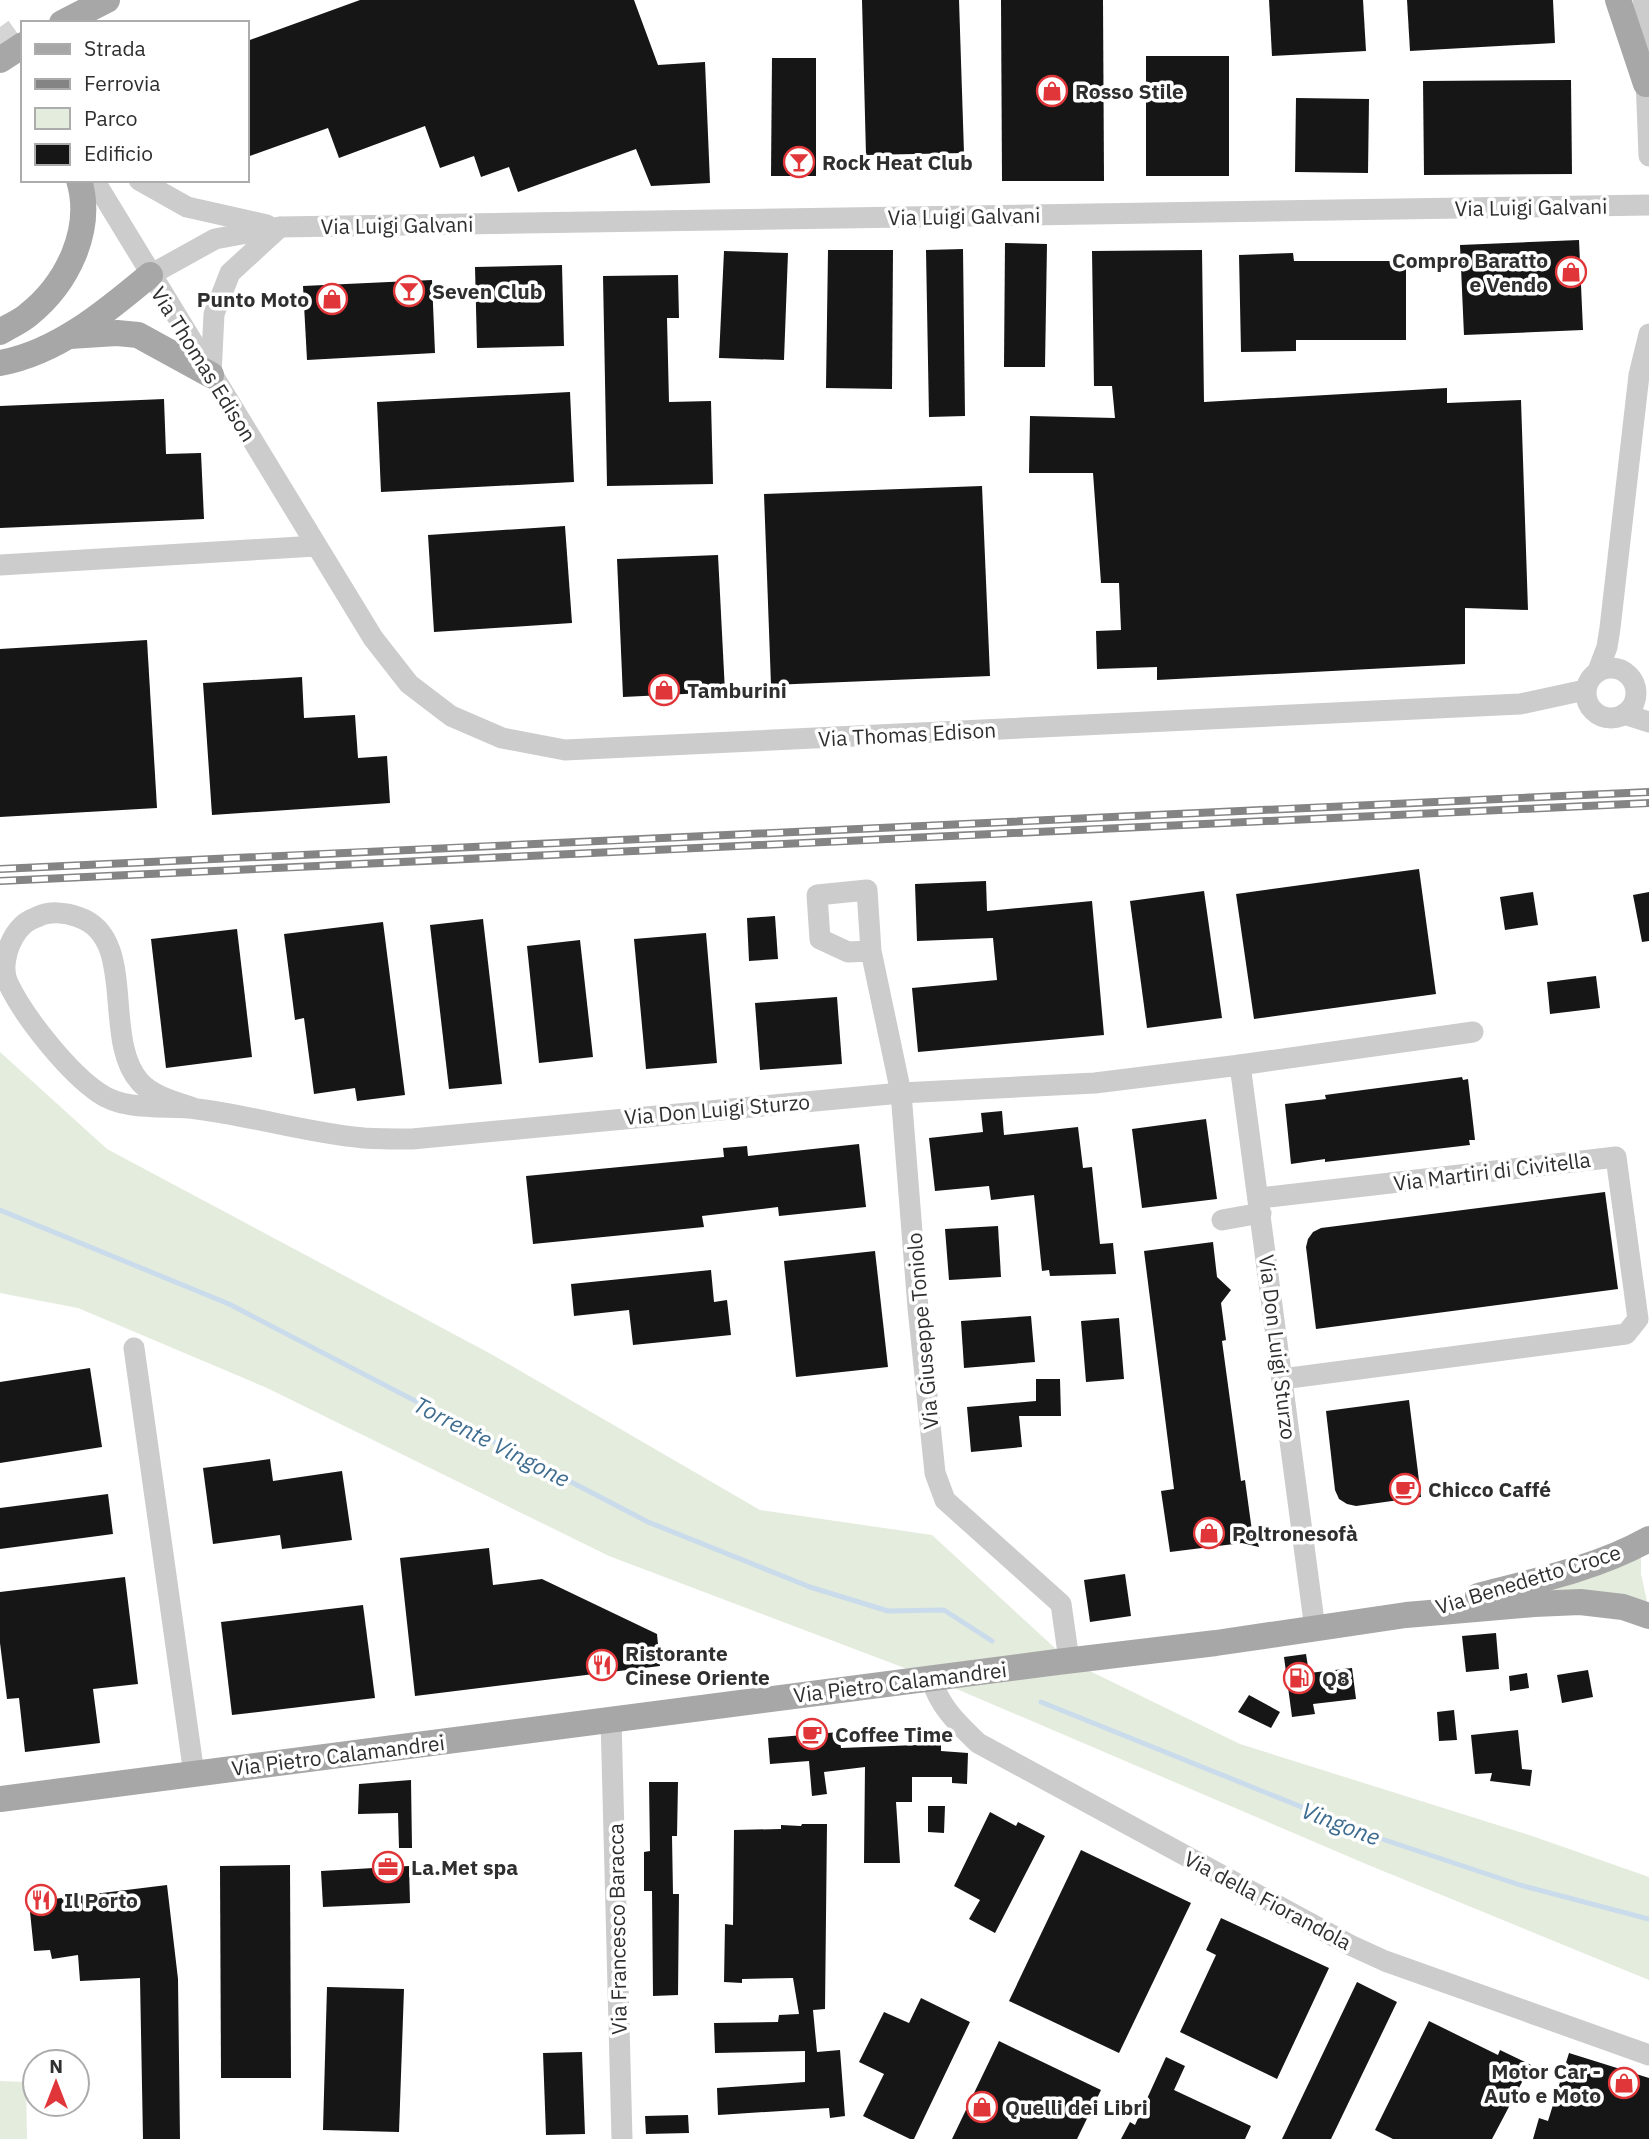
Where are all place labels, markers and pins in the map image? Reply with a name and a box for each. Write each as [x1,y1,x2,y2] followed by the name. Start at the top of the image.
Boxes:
[1035,74,1069,108] shop icon: Rosso Stile
[1075,77,1184,105] place label: Rosso Stile
[782,145,816,179] bar icon: Rock Heat Club
[822,148,973,176] place label: Rock Heat Club
[1392,246,1548,298] place label: Compro Baratto e Vendo
[1554,255,1588,289] shop icon: Compro Baratto e Vendo
[392,274,426,308] bar icon: Seven Club
[432,277,542,305] place label: Seven Club
[315,282,349,316] shop icon: Punto Moto
[197,285,309,313] place label: Punto Moto
[647,673,681,707] shop icon: Tamburini
[687,676,787,704] place label: Tamburini
[1388,1472,1422,1506] cafe icon: Chicco Caffé
[1428,1475,1551,1503] place label: Chicco Caffé
[1192,1516,1226,1550] shop icon: Poltronesofà
[1232,1519,1358,1547] place label: Poltronesofà
[625,1639,770,1691] place label: Ristorante Cinese Oriente
[585,1648,619,1682] restaurant icon: Ristorante Cinese Oriente
[1282,1661,1316,1695] fuel station icon: Q8
[1322,1664,1350,1692] place label: Q8
[795,1717,829,1751] cafe icon: Coffee Time
[835,1720,953,1748] place label: Coffee Time
[371,1850,405,1884] office icon: La.Met spa
[411,1853,518,1881] place label: La.Met spa
[24,1883,58,1917] restaurant icon: Il Porto
[64,1886,138,1914] place label: Il Porto
[1484,2057,1601,2109] place label: Motor Car - Auto e Moto
[1607,2066,1641,2100] shop icon: Motor Car - Auto e Moto
[965,2090,999,2124] shop icon: Quelli dei Libri
[1005,2093,1148,2121] place label: Quelli dei Libri

